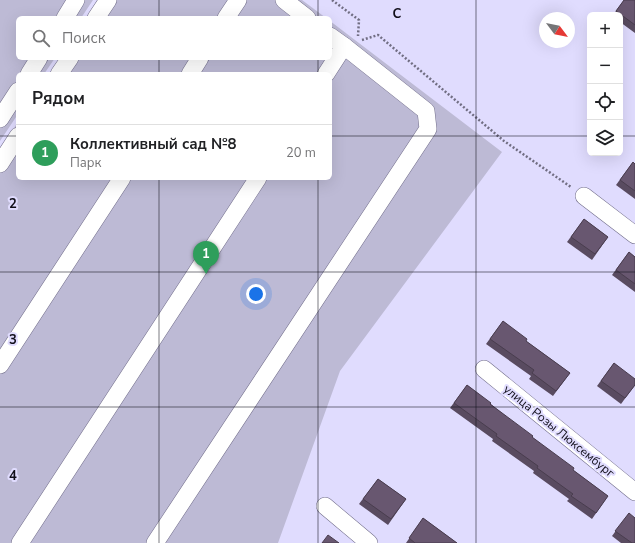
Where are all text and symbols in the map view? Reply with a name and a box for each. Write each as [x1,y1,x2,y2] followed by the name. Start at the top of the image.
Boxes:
[393,5,402,23] text: C
[539,12,575,48] north arrow
[587,12,623,156] map controls
[587,12,623,48] button: +
[16,16,332,60] search box
[30,27,52,49] icon: search
[62,28,106,48] text: Поиск
[587,48,623,84] button: −
[587,84,623,120] button: locate
[32,87,85,110] text: Рядом
[587,120,623,156] button: layers
[70,134,236,154] text: Коллективный сад №8
[41,144,49,162] text: 1
[286,144,316,162] text: 20 m
[70,154,101,172] text: Парк
[9,195,17,213] text: 2
[193,241,219,274] pin: 1
[246,284,266,304] your location
[9,331,17,349] text: 3
[500,381,618,481] street label: улица Розы Люксембург
[9,467,17,485] text: 4

